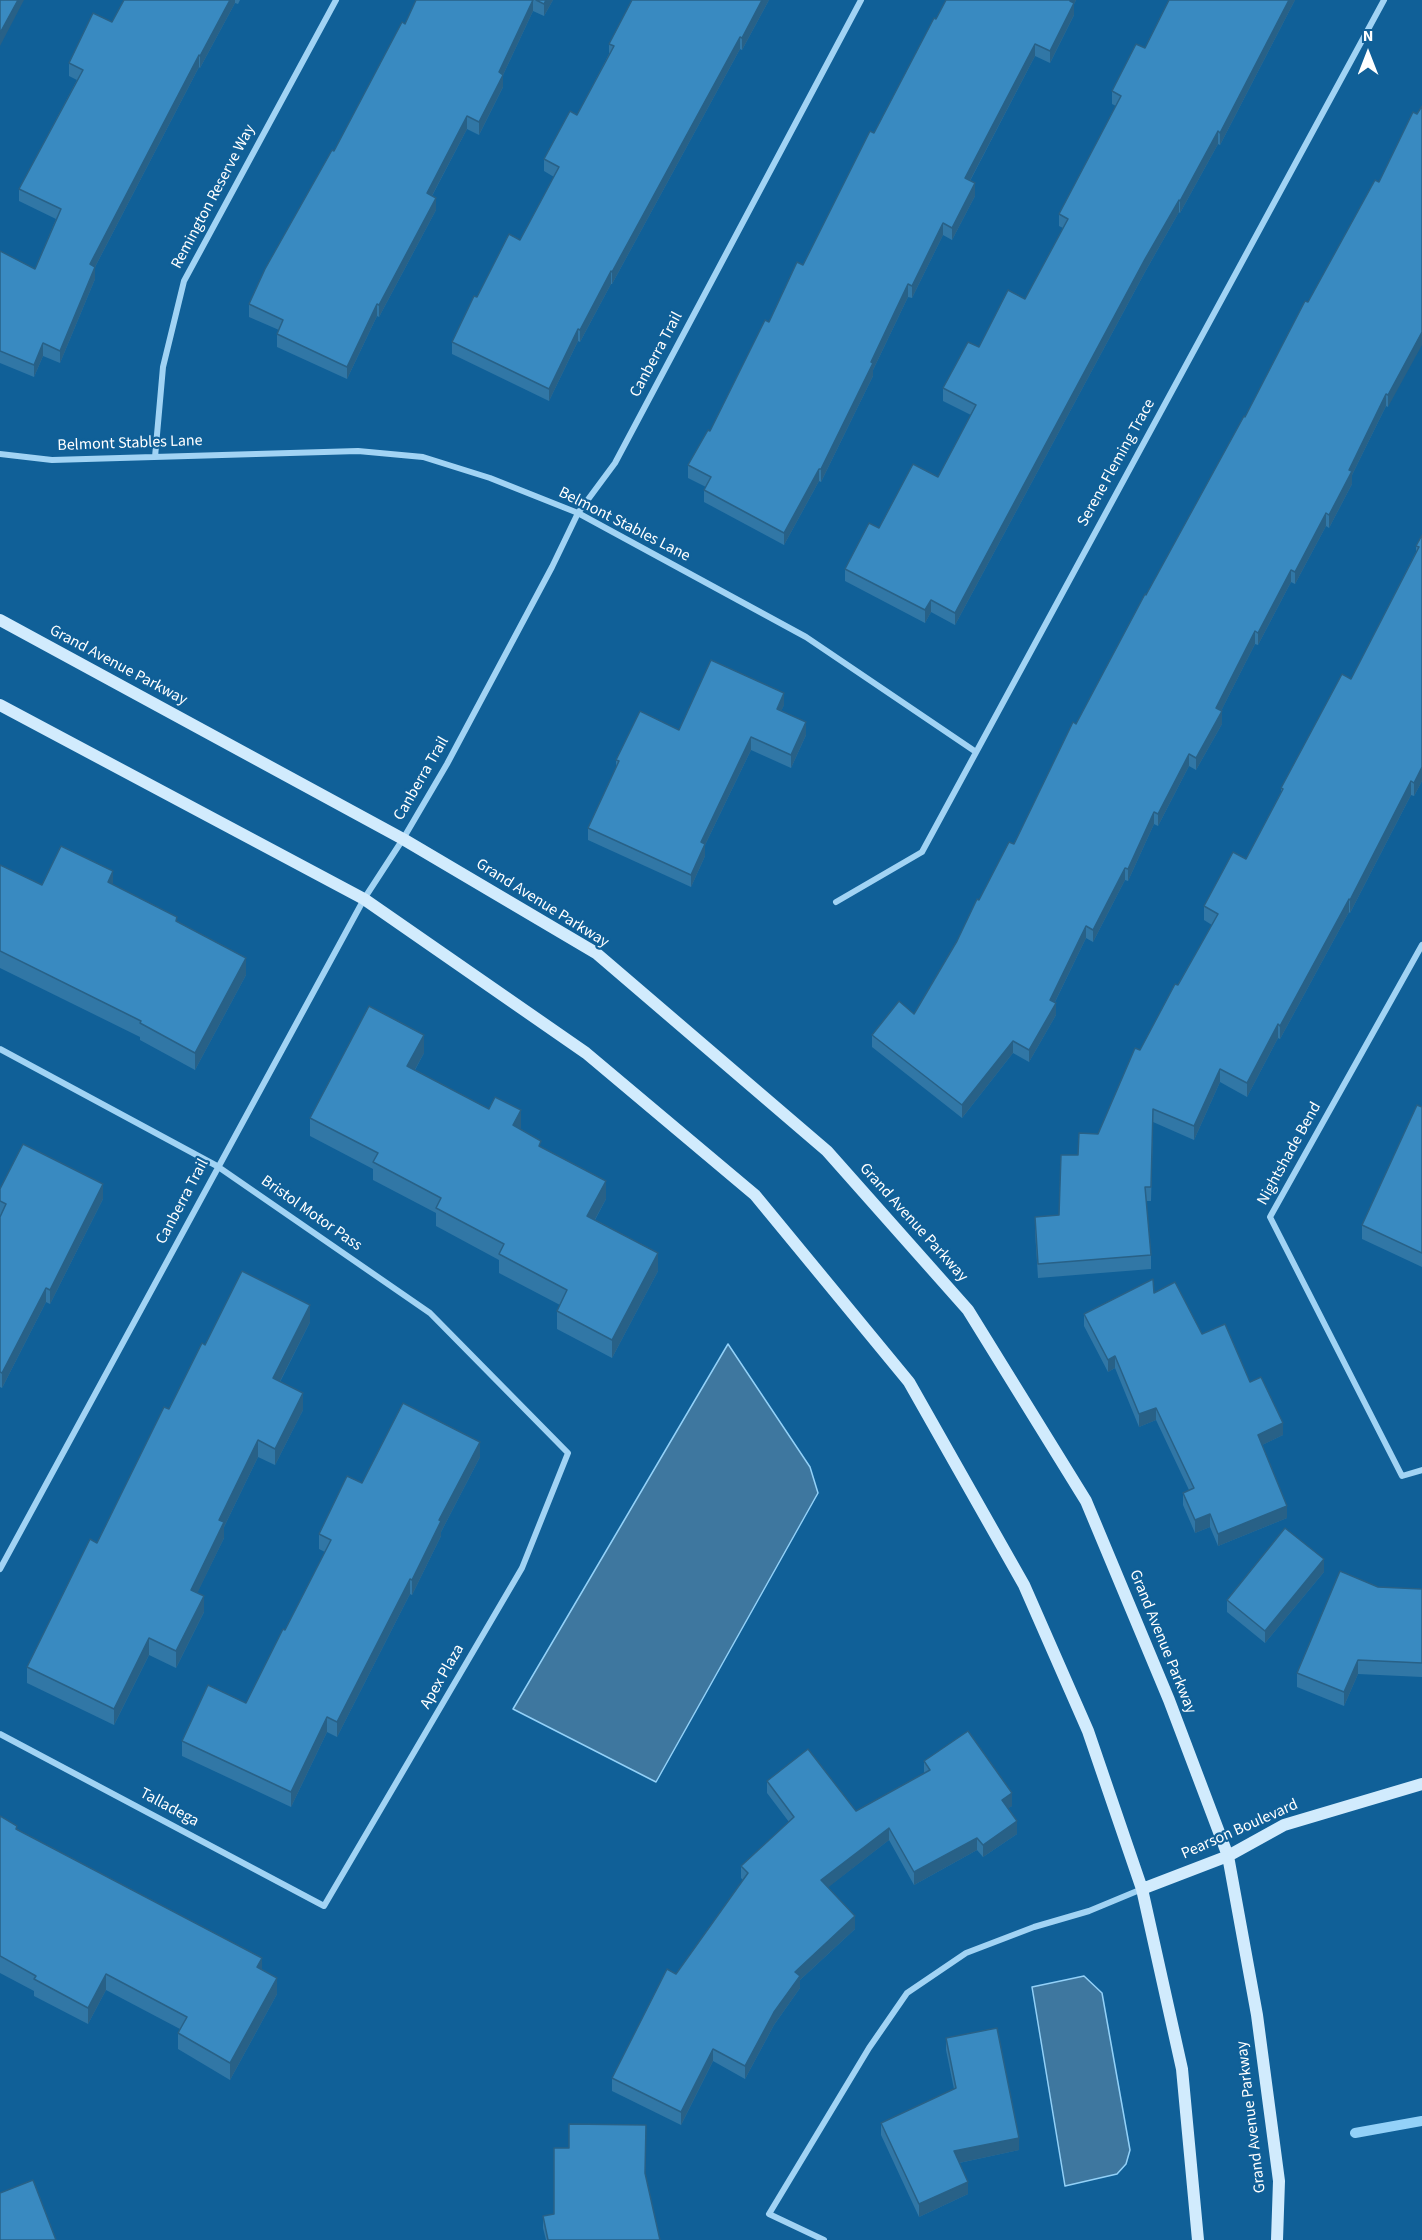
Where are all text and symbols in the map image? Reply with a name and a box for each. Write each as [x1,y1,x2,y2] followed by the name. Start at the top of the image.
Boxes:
[1338,24,1398,84] north arrow
[1363,25,1373,47] text: N
[168,122,260,272] street label: Remington Reserve Way
[627,309,687,401] street label: Canberra Trail
[1074,396,1160,530] street label: Serene Fleming Trace
[57,432,203,456] street label: Belmont Stables Lane
[555,483,693,567] street label: Belmont Stables Lane
[46,622,190,710] street label: Grand Avenue Parkway
[390,734,454,824] street label: Canberra Trail
[472,855,612,953] street label: Grand Avenue Parkway
[1254,1099,1326,1209] street label: Nightshade Bend
[153,1156,213,1248] street label: Canberra Trail
[855,1160,971,1286] street label: Grand Avenue Parkway
[257,1172,365,1256] street label: Bristol Motor Pass
[1124,1567,1200,1717] street label: Grand Avenue Parkway
[417,1641,469,1713] street label: Apex Plaza
[136,1784,202,1832] street label: Talladega
[1179,1796,1301,1864] street label: Pearson Boulevard
[1233,2040,1271,2194] street label: Grand Avenue Parkway

